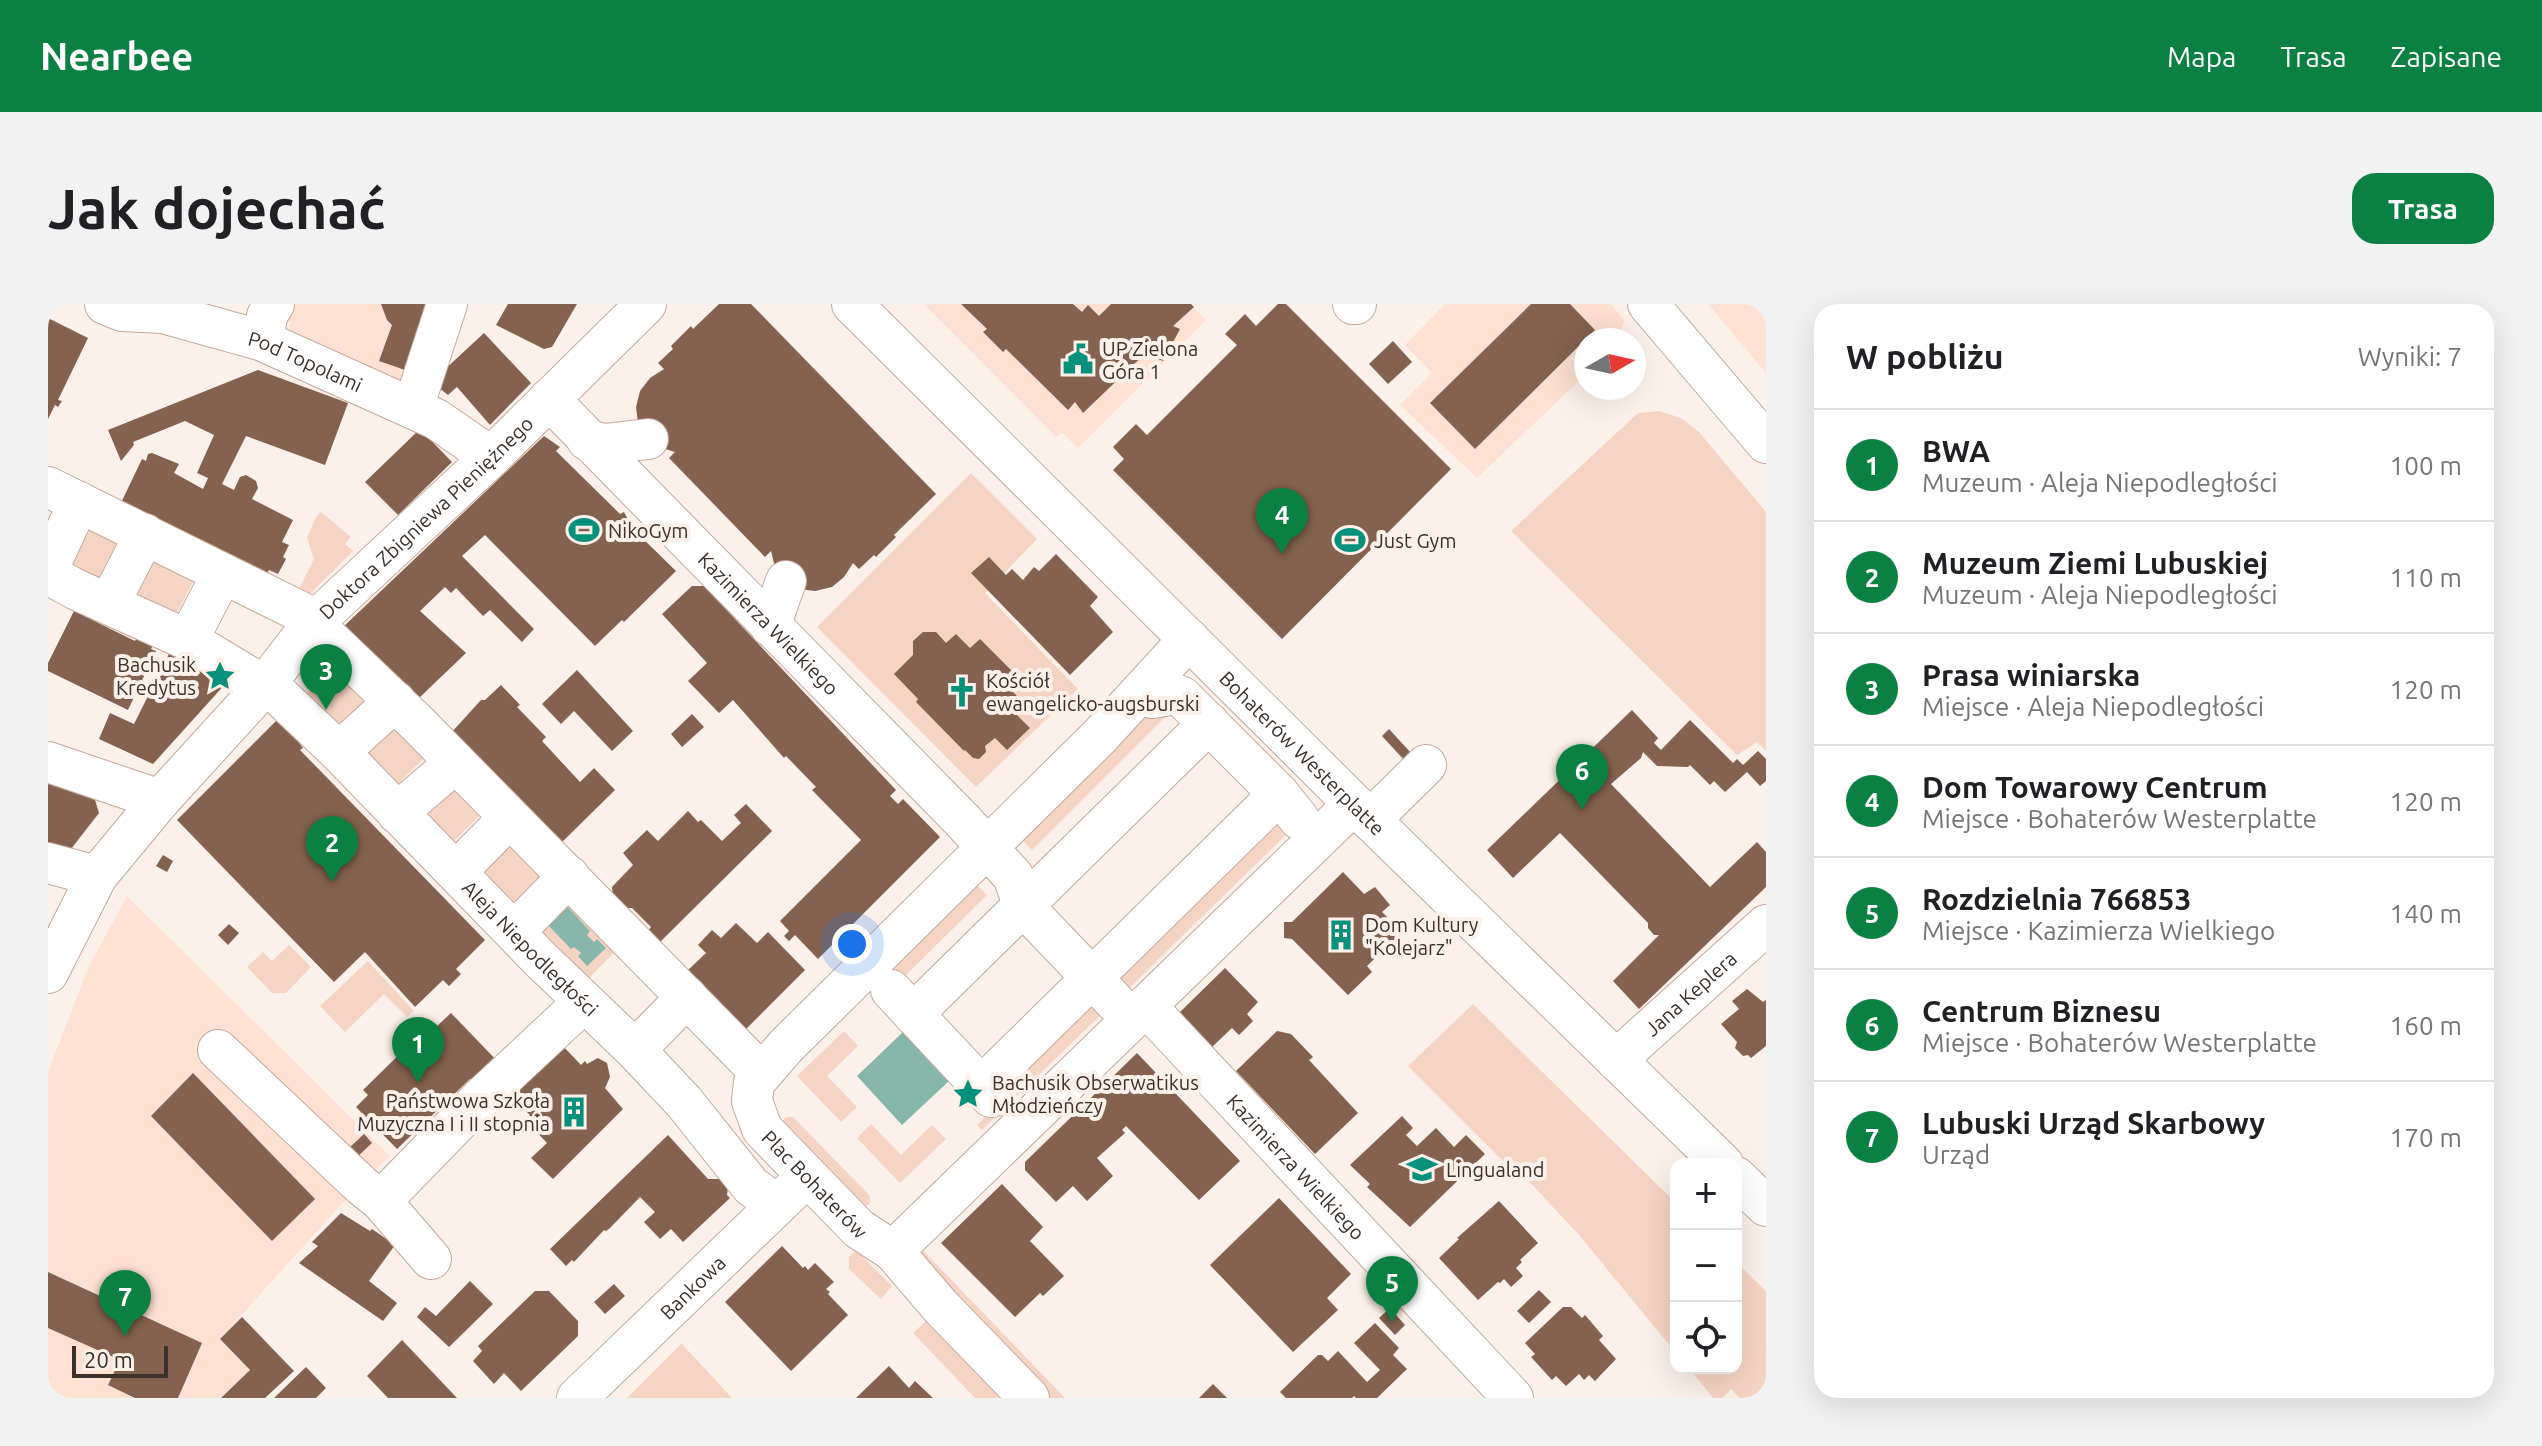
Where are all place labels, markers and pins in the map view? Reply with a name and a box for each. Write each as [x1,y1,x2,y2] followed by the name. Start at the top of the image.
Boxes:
[1102,337,1198,383] place label: UP Zielona Góra 1
[1061,342,1095,376] public building icon: UP Zielona Góra 1
[1256,488,1308,554] pin: 4
[567,513,601,547] sports icon: NikoGym
[608,519,689,542] place label: NikoGym
[1333,523,1367,557] sports icon: Just Gym
[1374,529,1456,552] place label: Just Gym
[300,644,352,710] pin: 3
[116,653,196,699] place label: Bachusik Kredytus
[203,659,237,693] place icon: Bachusik Kredytus
[986,669,1200,715] place label: Kościół ewangelicko-augsburski
[945,675,979,709] church icon: Kościół ewangelicko-augsburski
[1556,744,1608,810] pin: 6
[306,816,358,882] pin: 2
[1365,913,1479,959] place label: Dom Kultury "Kolejarz"
[1324,918,1358,952] building icon: Dom Kultury "Kolejarz"
[392,1017,444,1083] pin: 1
[992,1071,1199,1117] place label: Bachusik Obserwatikus Młodzieńczy
[951,1077,985,1111] place icon: Bachusik Obserwatikus Młodzieńczy
[357,1089,550,1135] place label: Państwowa Szkoła Muzyczna I i II stopnia
[557,1095,591,1129] building icon: Państwowa Szkoła Muzyczna I i II stopnia
[1405,1152,1439,1186] school or university icon: Lingualand
[1446,1158,1544,1181] place label: Lingualand
[1366,1256,1418,1322] pin: 5
[99,1270,151,1336] pin: 7

